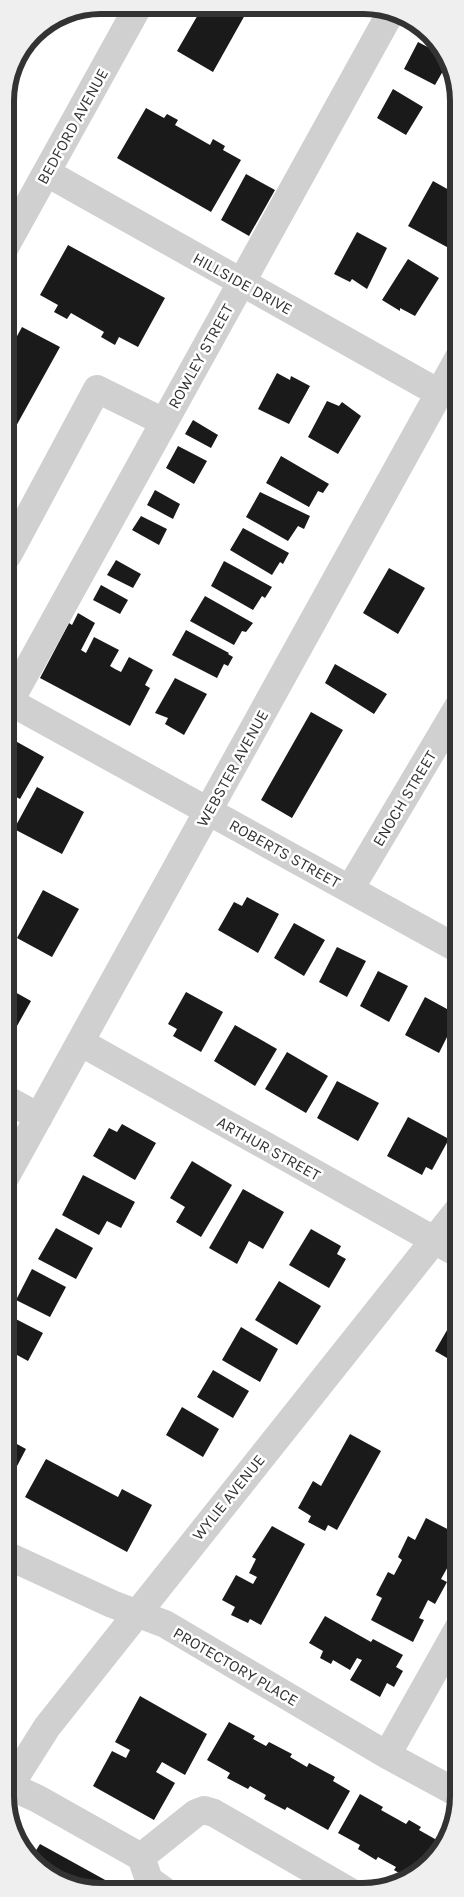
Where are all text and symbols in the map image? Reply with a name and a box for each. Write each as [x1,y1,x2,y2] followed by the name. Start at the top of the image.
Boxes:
[33,65,112,187] street label: BEDFORD AVENUE
[190,248,296,319] street label: HILLSIDE DRIVE
[164,300,237,412] street label: ROWLEY STREET
[192,707,272,830] street label: WEBSTER AVENUE
[368,747,440,849] street label: ENOCH STREET
[226,815,344,892] street label: ROBERTS STREET
[214,1112,324,1185] street label: ARTHUR STREET
[188,1451,269,1544] street label: WYLIE AVENUE
[170,1623,301,1710] street label: PROTECTORY PLACE

